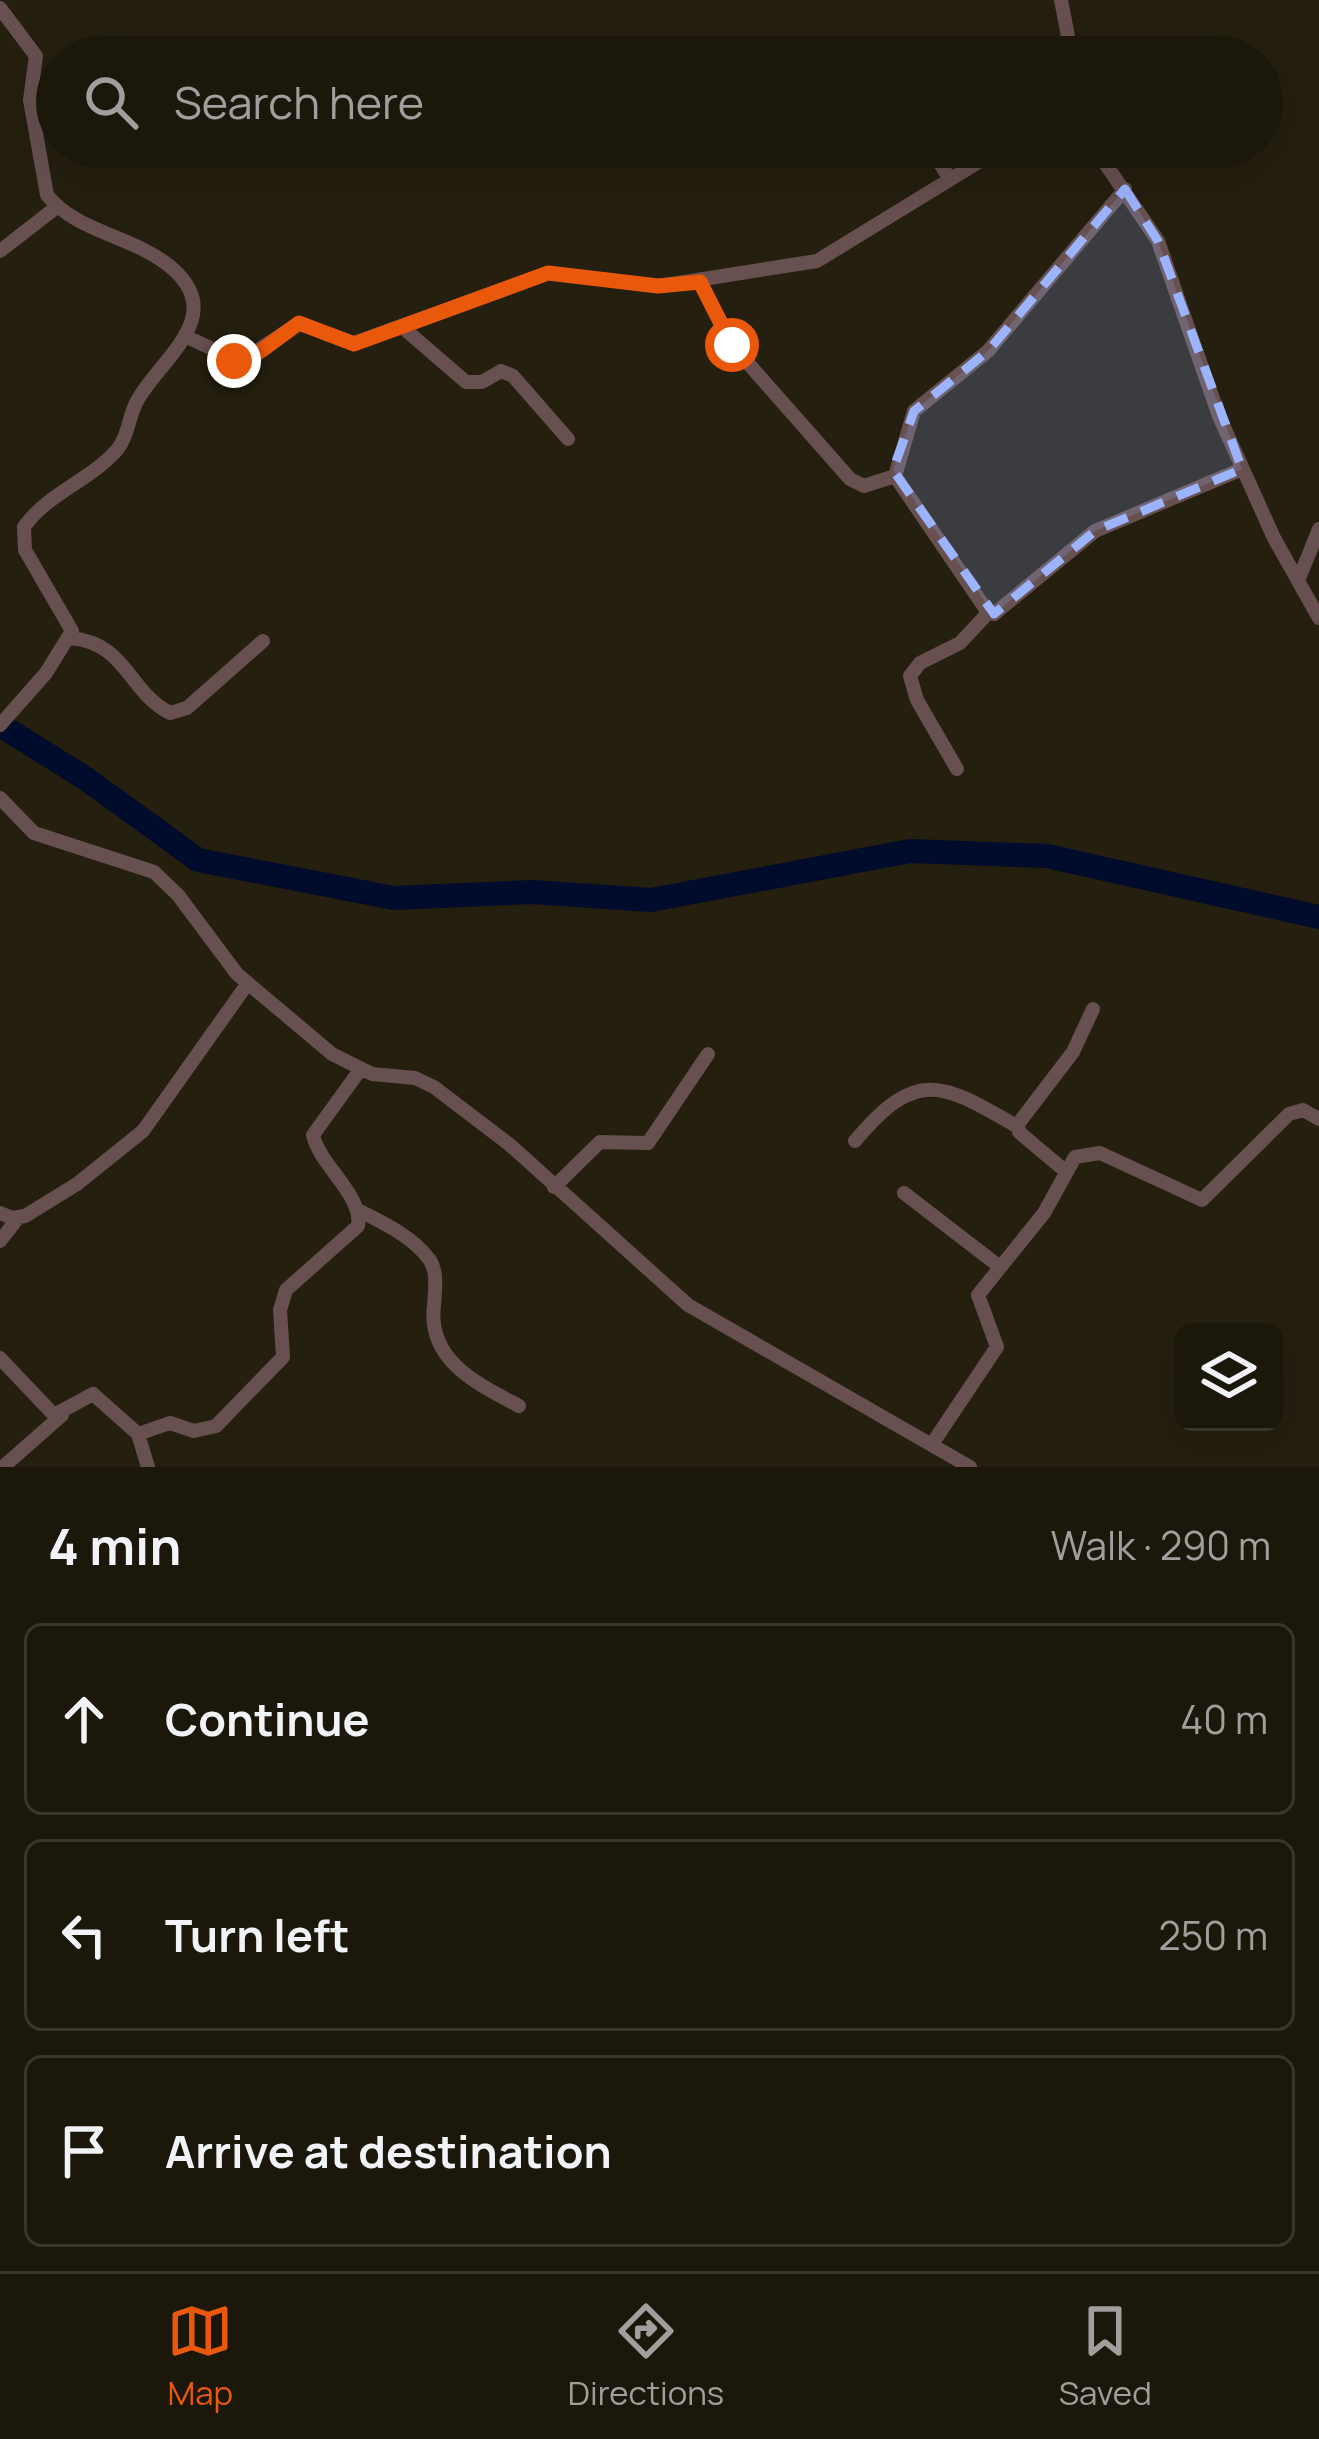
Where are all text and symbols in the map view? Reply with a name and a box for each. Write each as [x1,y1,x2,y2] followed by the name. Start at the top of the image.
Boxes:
[36,36,1283,168] search box
[78,69,144,135] icon: search
[174,71,424,133] text: Search here
[705,318,759,372] route start
[207,334,261,388] route end
[1175,1323,1283,1431] map controls
[1175,1323,1283,1431] button: layers
[48,1511,181,1580] text: 4 min
[1051,1518,1271,1572] text: Walk · 290 m
[51,1686,117,1752] icon: ahead
[165,1688,370,1750] text: Continue
[1180,1692,1268,1746] text: 40 m
[51,1902,117,1968] icon: left
[165,1904,350,1966] text: Turn left
[1159,1908,1268,1962] text: 250 m
[51,2118,117,2184] icon: arrive
[165,2120,612,2182] text: Arrive at destination
[167,2298,233,2415] tab: Map
[568,2298,724,2415] tab: Directions
[1059,2298,1152,2415] tab: Saved

